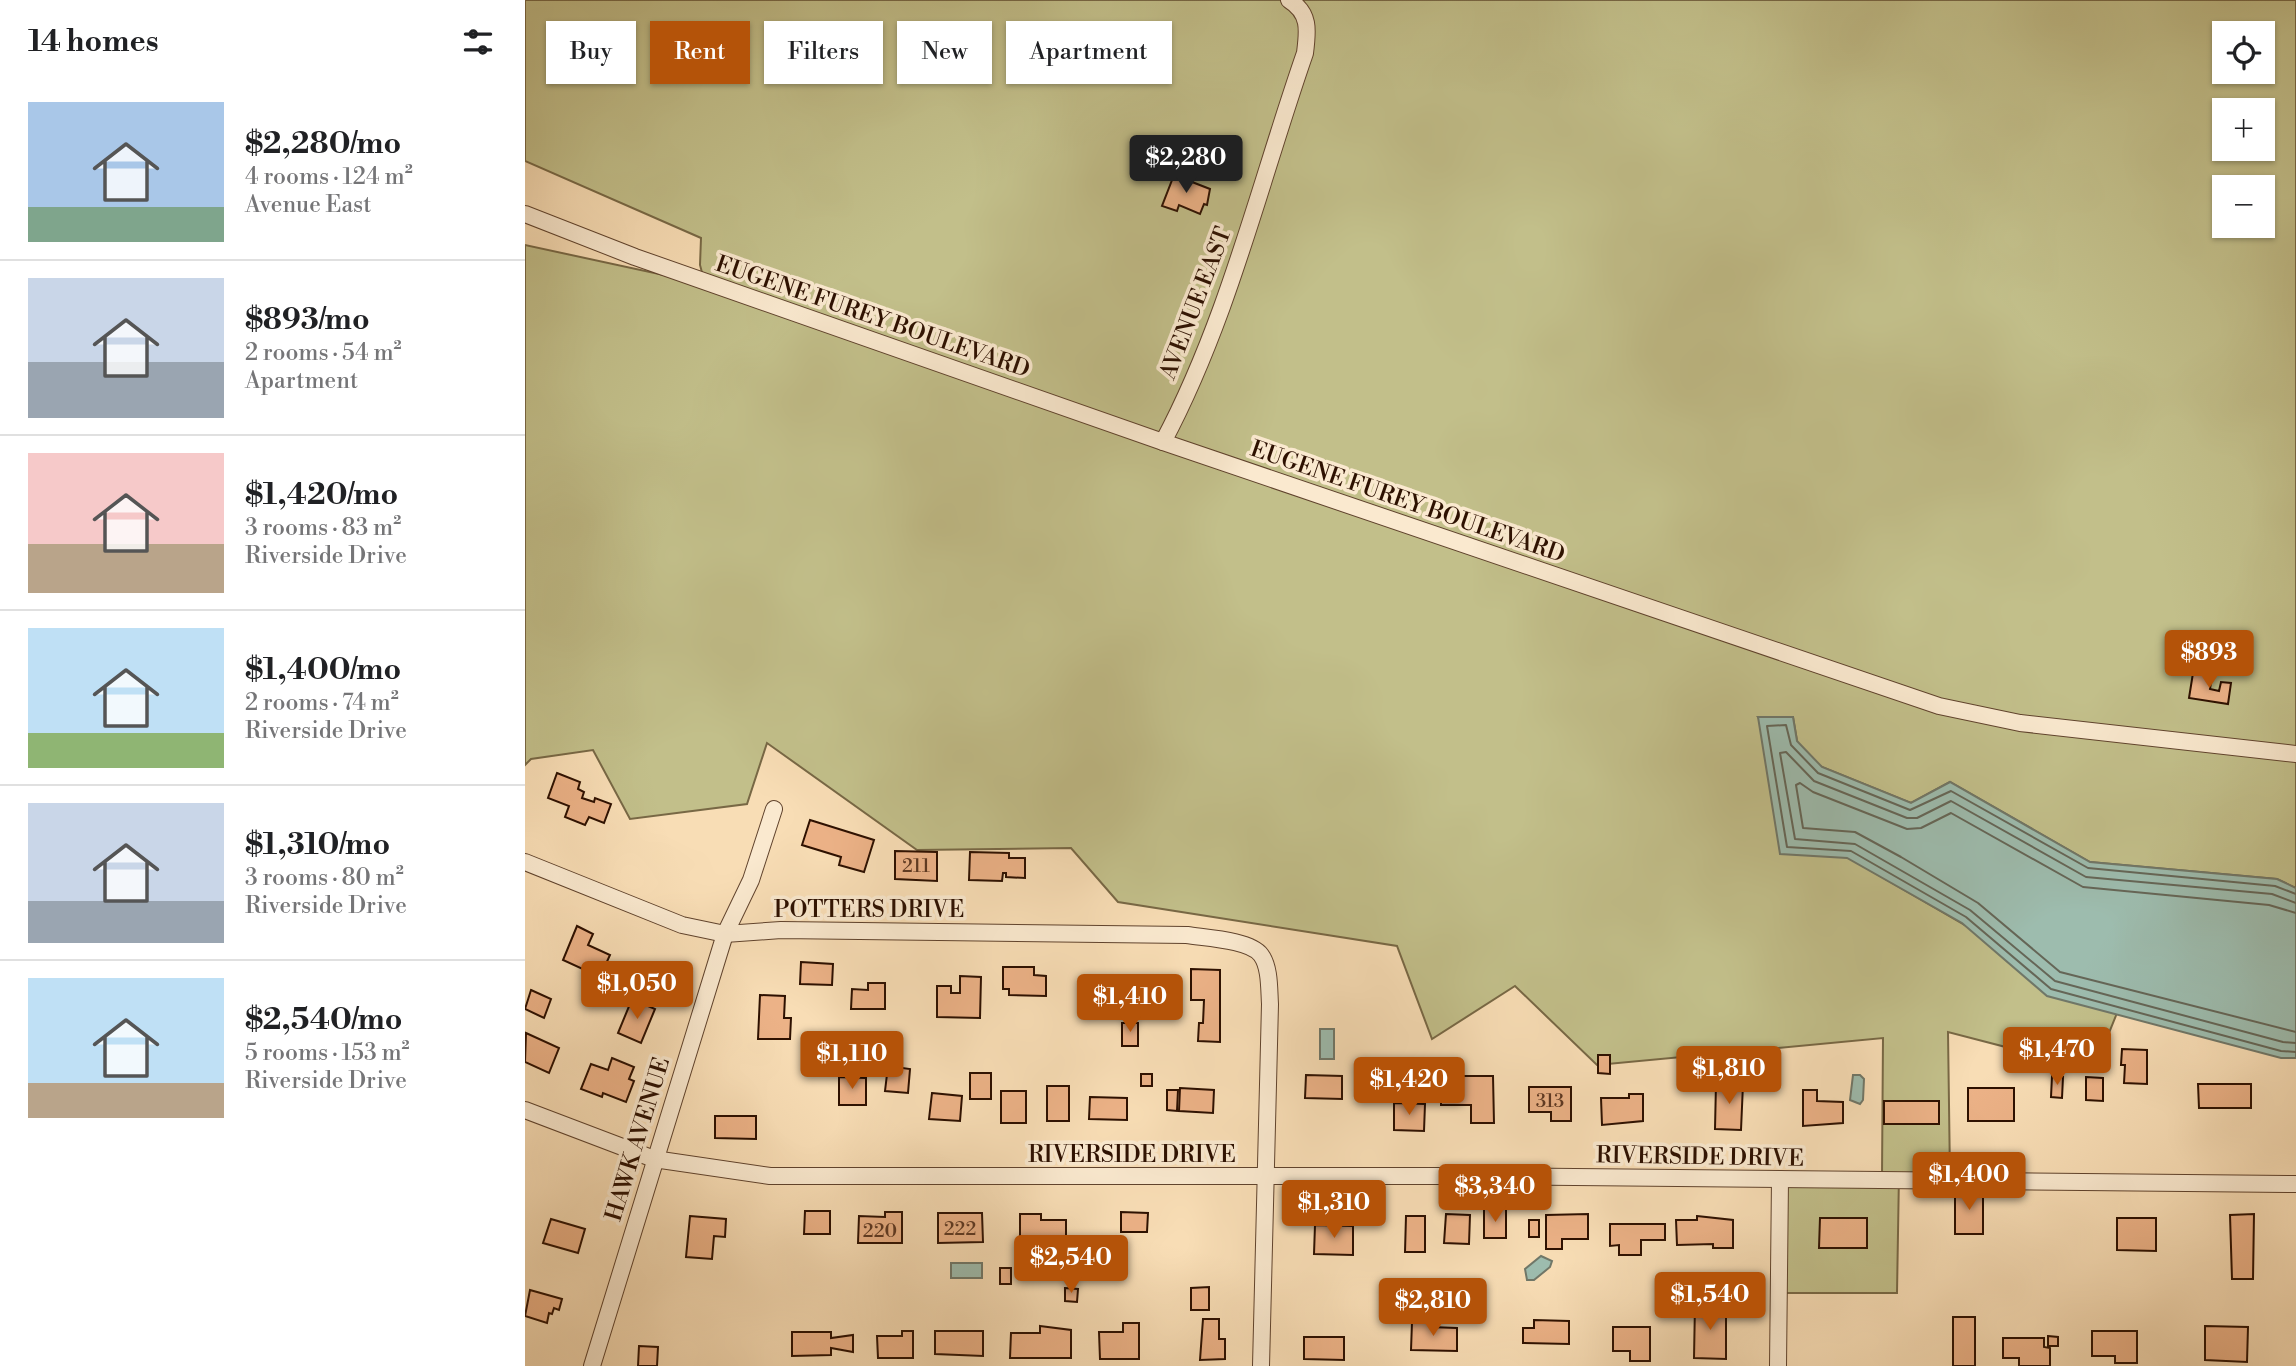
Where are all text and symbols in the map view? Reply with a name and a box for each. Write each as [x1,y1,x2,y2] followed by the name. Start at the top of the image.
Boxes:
[546,21,636,84] chip: Buy
[650,21,750,84] chip: Rent
[764,21,883,84] chip: Filters
[897,21,992,84] chip: New
[1006,21,1172,84] chip: Apartment
[2212,21,2275,238] map controls
[2212,21,2275,84] button: locate
[28,23,159,61] text: 14 homes
[459,23,497,61] icon: filters
[2212,98,2275,161] button: +
[245,125,401,163] text: $2,280/mo
[84,130,168,214] icon: home
[1129,136,1243,195] pin: $2,280
[1146,144,1226,172] text: $2,280
[245,163,413,191] text: 4 rooms · 124 m²
[2212,175,2275,238] button: −
[245,191,371,219] text: Avenue East
[1154,223,1238,384] street label: AVENUE EAST
[712,250,1034,384] street label: EUGENE FUREY BOULEVARD
[245,301,370,339] text: $893/mo
[84,306,168,390] icon: home
[245,339,402,367] text: 2 rooms · 54 m²
[245,367,358,395] text: Apartment
[1247,435,1569,569] street label: EUGENE FUREY BOULEVARD
[245,476,398,514] text: $1,420/mo
[84,481,168,565] icon: home
[245,514,401,542] text: 3 rooms · 83 m²
[245,542,407,570] text: Riverside Drive
[2168,630,2250,690] pin: $893
[2181,639,2237,667] text: $893
[245,651,401,689] text: $1,400/mo
[84,656,168,740] icon: home
[245,689,399,717] text: 2 rooms · 74 m²
[245,717,407,745] text: Riverside Drive
[245,826,390,864] text: $1,310/mo
[84,831,168,915] icon: home
[902,854,930,878] house number: 211
[245,864,404,892] text: 3 rooms · 80 m²
[245,892,407,920] text: Riverside Drive
[774,896,964,924] street label: POTTERS DRIVE
[580,962,694,1021] pin: $1,050
[597,970,677,998] text: $1,050
[1073,974,1187,1034] pin: $1,410
[1093,983,1167,1011] text: $1,410
[245,1001,402,1039] text: $2,540/mo
[84,1006,168,1090] icon: home
[2000,1028,2114,1087] pin: $1,470
[795,1032,909,1091] pin: $1,110
[2019,1036,2095,1064] text: $1,470
[245,1039,410,1067] text: 5 rooms · 153 m²
[816,1040,888,1068] text: $1,110
[1672,1046,1786,1106] pin: $1,810
[600,1054,676,1225] street label: HAWK AVENUE
[1692,1055,1766,1083] text: $1,810
[1352,1058,1466,1117] pin: $1,420
[1370,1066,1448,1094] text: $1,420
[245,1067,407,1095] text: Riverside Drive
[1536,1089,1564,1113] house number: 313
[1028,1141,1236,1169] street label: RIVERSIDE DRIVE
[1596,1141,1804,1173] street label: RIVERSIDE DRIVE
[1912,1152,2026,1212] pin: $1,400
[1929,1161,2009,1189] text: $1,400
[1438,1164,1552,1224] pin: $3,340
[1455,1173,1535,1201] text: $3,340
[1277,1180,1391,1240] pin: $1,310
[1298,1189,1370,1217] text: $1,310
[944,1217,976,1241] house number: 222
[863,1219,897,1243] house number: 220
[1014,1236,1128,1295] pin: $2,540
[1030,1244,1112,1272] text: $2,540
[1653,1272,1767,1332] pin: $1,540
[1376,1278,1490,1338] pin: $2,810
[1671,1281,1749,1309] text: $1,540
[1395,1287,1471,1315] text: $2,810

